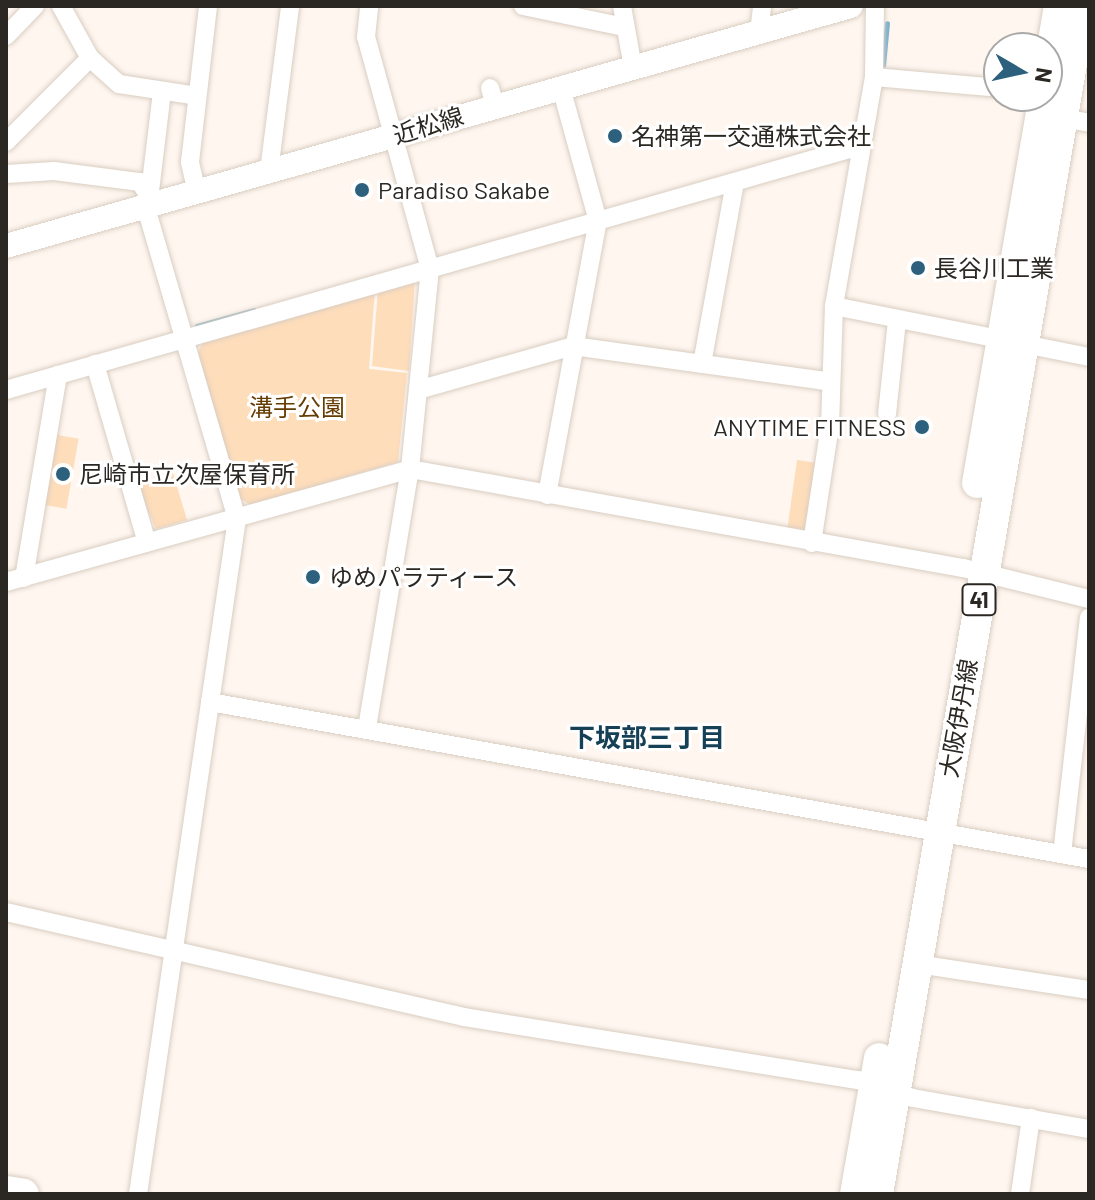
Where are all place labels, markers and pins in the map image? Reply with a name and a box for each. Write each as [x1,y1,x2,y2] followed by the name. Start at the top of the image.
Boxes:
[631,122,871,150] place label: 名神第一交通株式会社
[606,127,624,145] marker: 名神第一交通株式会社
[378,176,550,204] place label: Paradiso Sakabe
[353,181,371,199] marker: Paradiso Sakabe
[934,254,1054,282] place label: 長谷川工業
[909,259,927,277] marker: 長谷川工業
[713,413,906,441] place label: ANYTIME FITNESS
[913,418,931,436] marker: ANYTIME FITNESS
[79,460,295,488] place label: 尼崎市立次屋保育所
[54,465,72,483] marker: 尼崎市立次屋保育所
[329,563,521,591] place label: ゆめパラティース
[304,568,322,586] marker: ゆめパラティース

